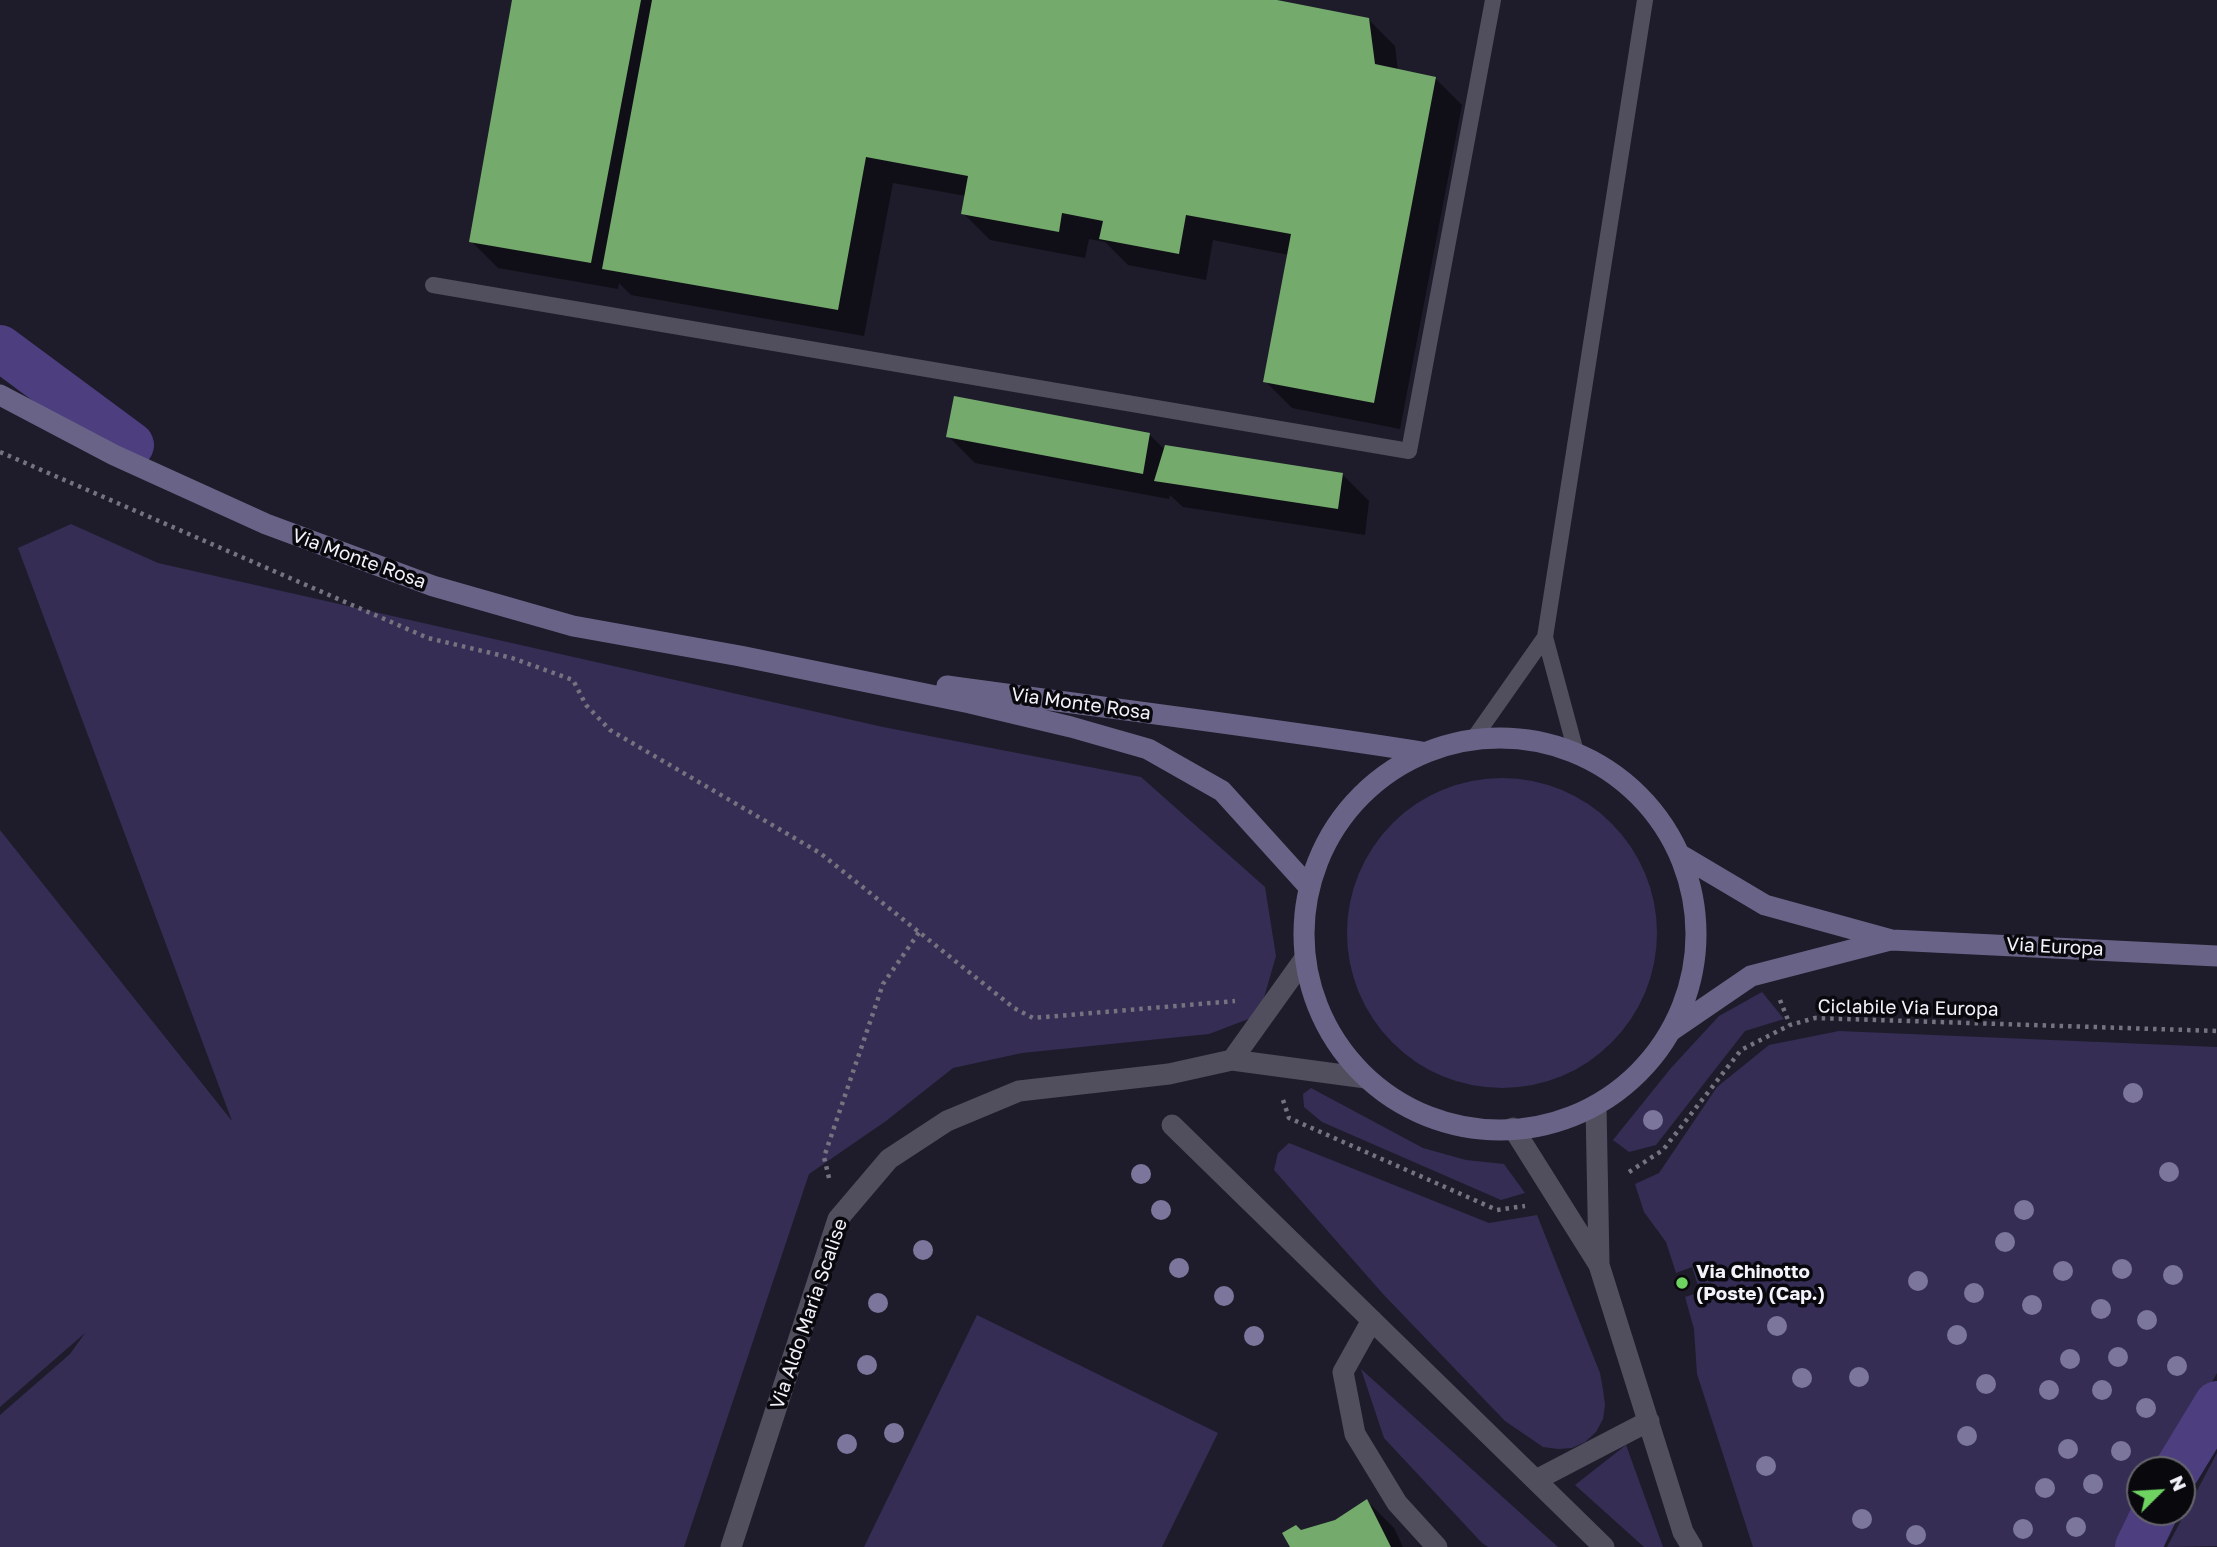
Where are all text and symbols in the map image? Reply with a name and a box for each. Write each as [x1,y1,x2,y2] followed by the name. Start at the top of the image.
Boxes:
[289,524,429,594] street label: Via Monte Rosa
[1010,683,1152,725] street label: Via Monte Rosa
[2006,933,2104,961] street label: Via Europa
[1817,995,1999,1021] street label: Ciclabile Via Europa
[766,1216,852,1412] street label: Via Aldo Maria Scalise
[1696,1261,1825,1305] place label: Via Chinotto (Poste) (Cap.)
[1674,1275,1690,1291] marker: Via Chinotto (Poste) (Cap.)
[2126,1456,2196,1526] north arrow
[2165,1472,2192,1494] text: N

